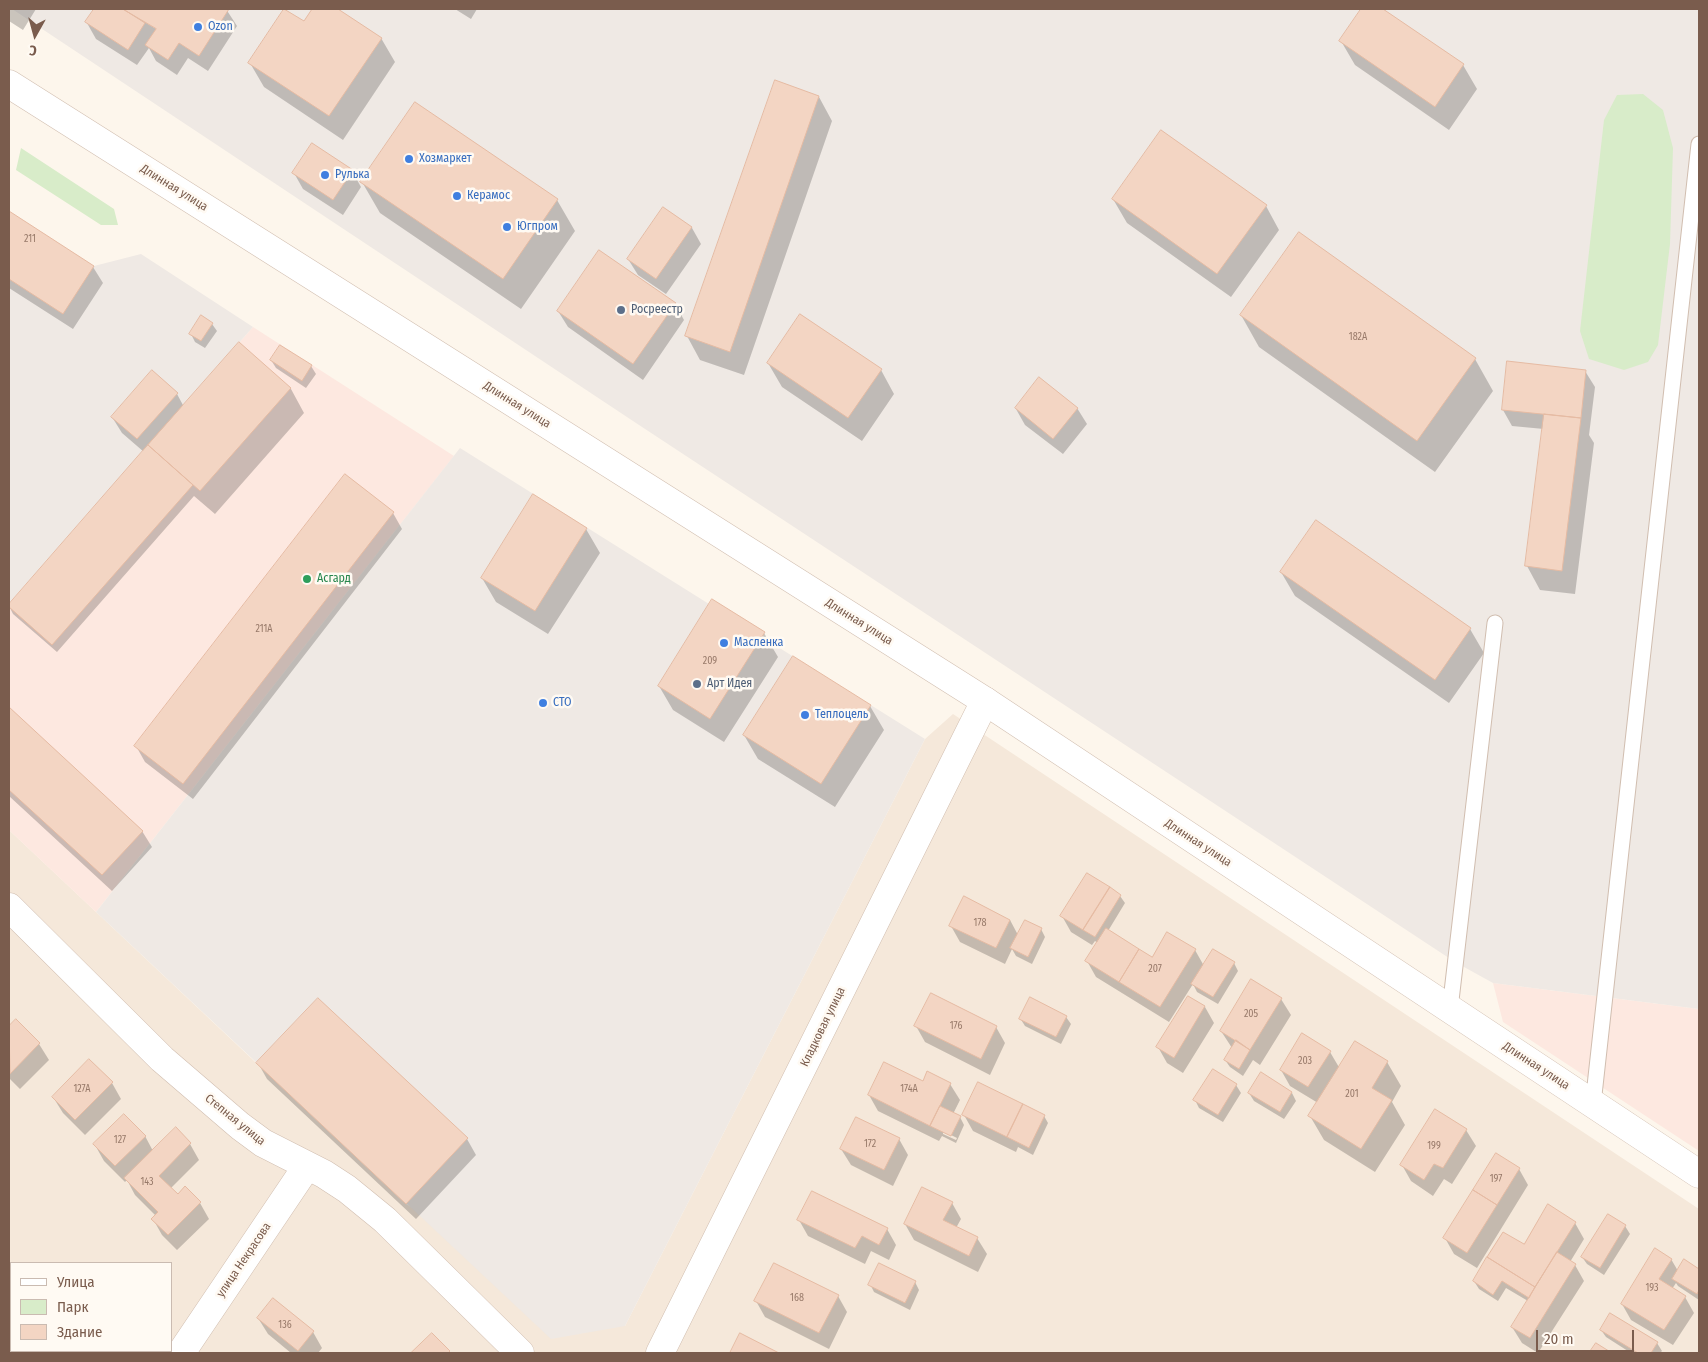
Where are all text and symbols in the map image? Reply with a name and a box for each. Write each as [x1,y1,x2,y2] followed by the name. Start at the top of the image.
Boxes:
[10,10,60,60] north arrow
[208,20,233,34] place label: Ozon
[192,21,204,33] marker: Ozon
[28,42,38,59] text: С
[419,152,472,166] place label: Хозмаркет
[403,153,415,165] marker: Хозмаркет
[138,162,210,214] street label: Длинная улица
[335,168,370,182] place label: Рулька
[319,169,331,181] marker: Рулька
[467,189,510,203] place label: Керамос
[451,190,463,202] marker: Керамос
[517,220,558,234] place label: Югпром
[501,221,513,233] marker: Югпром
[24,233,36,245] house number: 211
[631,303,683,317] place label: Росреестр
[615,304,627,316] marker: Росреестр
[1349,331,1367,343] house number: 182А
[481,379,553,431] street label: Длинная улица
[317,572,351,586] place label: Асгард
[301,573,313,585] marker: Асгард
[823,596,895,648] street label: Длинная улица
[255,623,273,635] house number: 211А
[734,636,783,650] place label: Масленка
[718,637,730,649] marker: Масленка
[703,655,717,667] house number: 209
[707,677,752,691] place label: Арт Идея
[691,678,703,690] marker: Арт Идея
[553,696,572,710] place label: СТО
[537,697,549,709] marker: СТО
[815,708,868,722] place label: Теплоцель
[799,709,811,721] marker: Теплоцель
[1162,816,1234,870] street label: Длинная улица
[974,917,986,929] house number: 178
[1148,963,1162,975] house number: 207
[797,985,849,1069] street label: Кладковая улица
[1244,1008,1258,1020] house number: 205
[950,1020,962,1032] house number: 176
[1500,1039,1572,1093] street label: Длинная улица
[1298,1055,1312,1067] house number: 203
[73,1083,91,1095] house number: 127А
[900,1083,918,1095] house number: 174А
[1345,1088,1359,1100] house number: 201
[202,1091,268,1149] street label: Степная улица
[114,1134,126,1146] house number: 127
[864,1138,876,1150] house number: 172
[1427,1140,1441,1152] house number: 199
[1490,1173,1502,1185] house number: 197
[140,1176,154,1188] house number: 143
[214,1220,274,1300] street label: улица Некрасова
[10,1262,172,1352] legend
[57,1273,95,1291] text: Улица
[1645,1282,1659,1294] house number: 193
[790,1292,804,1304] house number: 168
[57,1298,88,1316] text: Парк
[278,1319,292,1331] house number: 136
[1538,1320,1636,1352] scale bar
[57,1323,103,1341] text: Здание
[1544,1330,1574,1348] text: 20 m

